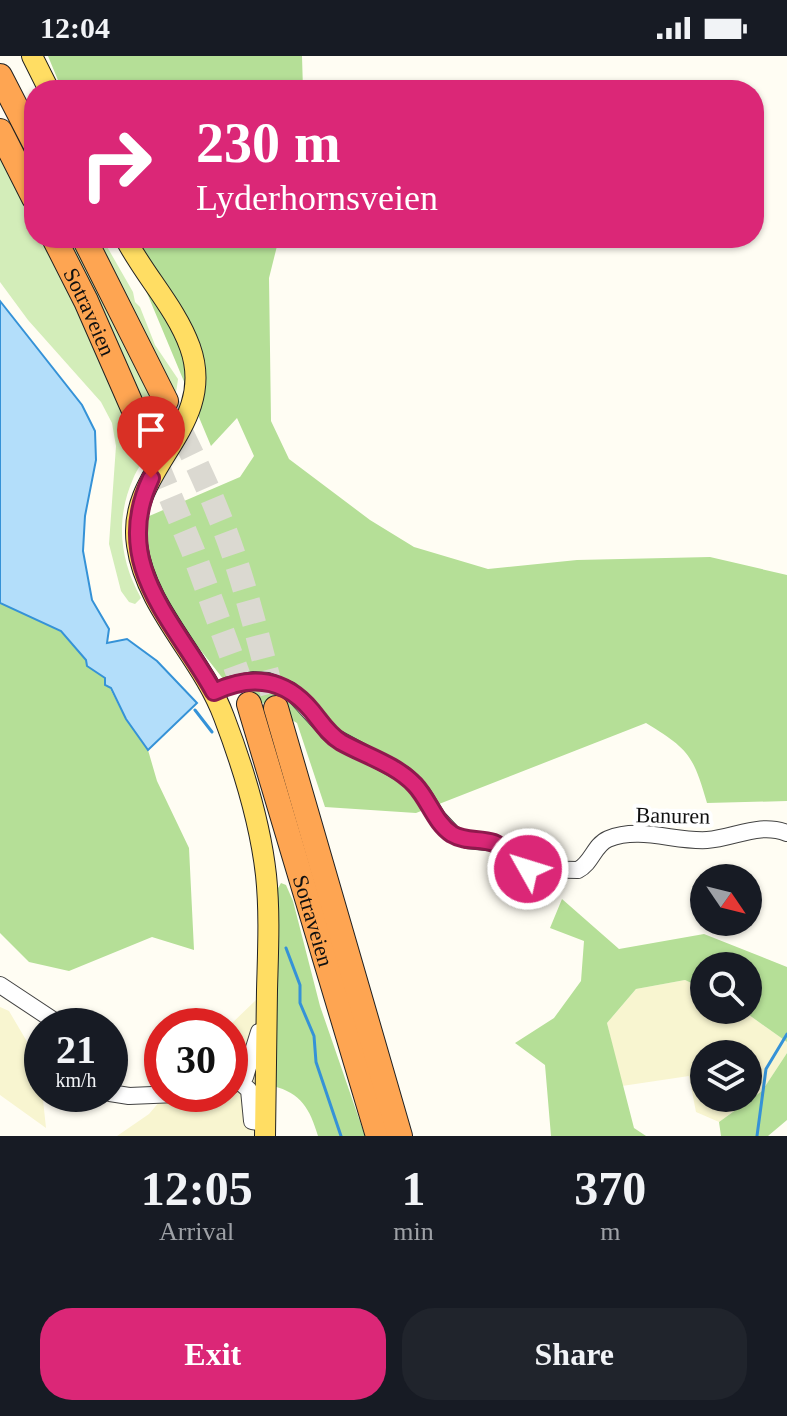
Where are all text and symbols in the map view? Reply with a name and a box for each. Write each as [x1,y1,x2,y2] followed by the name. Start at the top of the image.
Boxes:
[40,11,110,44] text: 12:04
[64,112,168,216] icon: right
[196,112,341,174] text: 230 m
[196,178,438,218] text: Lyderhornsveien
[58,264,120,360] street label: Sotraveien
[117,396,185,478] pin
[129,408,173,452] icon: arrive
[636,802,710,829] street label: Banuren
[486,827,570,911] position arrow
[690,864,762,936] north arrow
[690,864,762,1112] map controls
[288,872,339,969] street label: Sotraveien
[690,952,762,1024] button: search
[144,1008,248,1112] speed limit sign: 30
[56,1027,96,1072] text: 21
[690,1040,762,1112] button: layers
[55,1069,97,1091] text: km/h
[141,1162,253,1215] text: 12:05
[401,1162,425,1215] text: 1
[574,1162,646,1215] text: 370
[159,1217,234,1246] text: Arrival
[393,1217,434,1246] text: min
[600,1217,620,1246] text: m
[40,1308,386,1400] button: Exit
[402,1308,747,1400] button: Share

